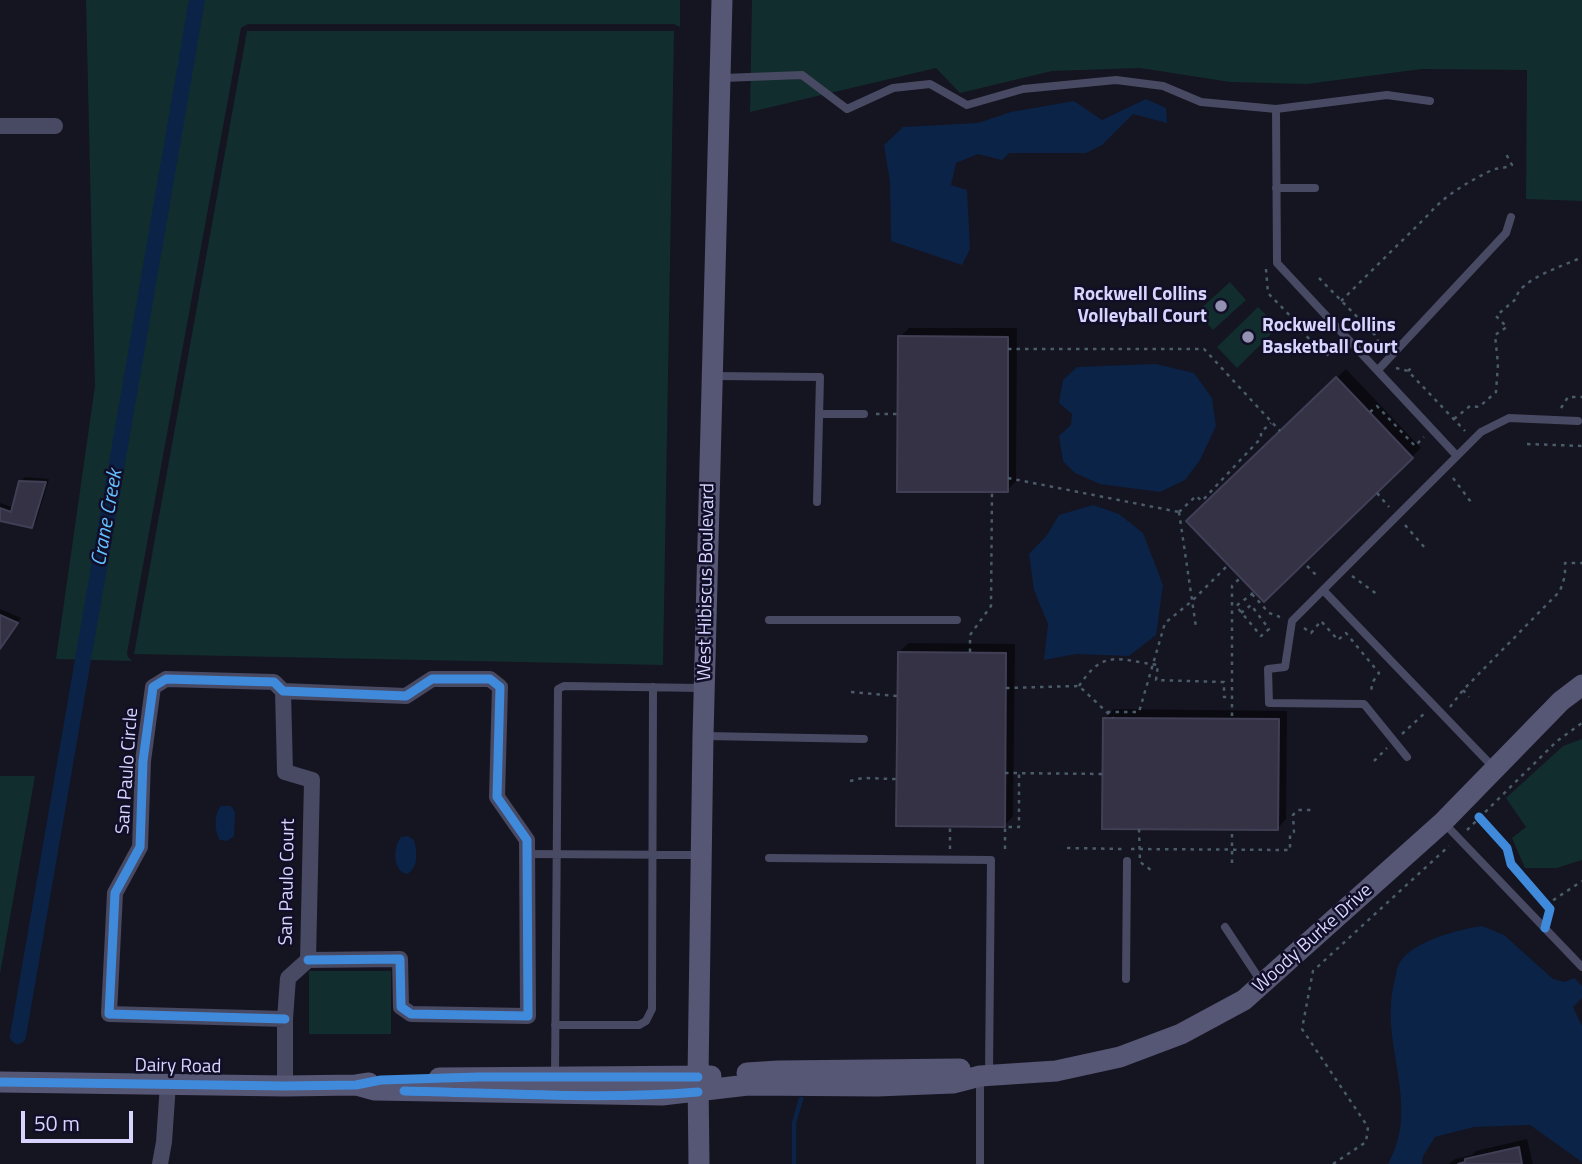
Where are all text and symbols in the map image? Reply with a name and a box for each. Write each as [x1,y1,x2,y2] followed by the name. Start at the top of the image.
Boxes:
[1073,284,1207,328] place label: Rockwell Collins Volleyball Court
[1213,298,1229,314] marker: Rockwell Collins Volleyball Court
[1262,315,1398,359] place label: Rockwell Collins Basketball Court
[1240,329,1256,345] marker: Rockwell Collins Basketball Court
[87,468,129,568] water label: Crane Creek
[694,483,720,681] street label: West Hibiscus Boulevard
[112,707,144,835] street label: San Paulo Circle
[275,818,301,946] street label: San Paulo Court
[1249,880,1377,998] street label: Woody Burke Drive
[134,1055,222,1079] street label: Dairy Road
[24,1098,136,1142] scale bar
[34,1107,80,1139] text: 50 m

